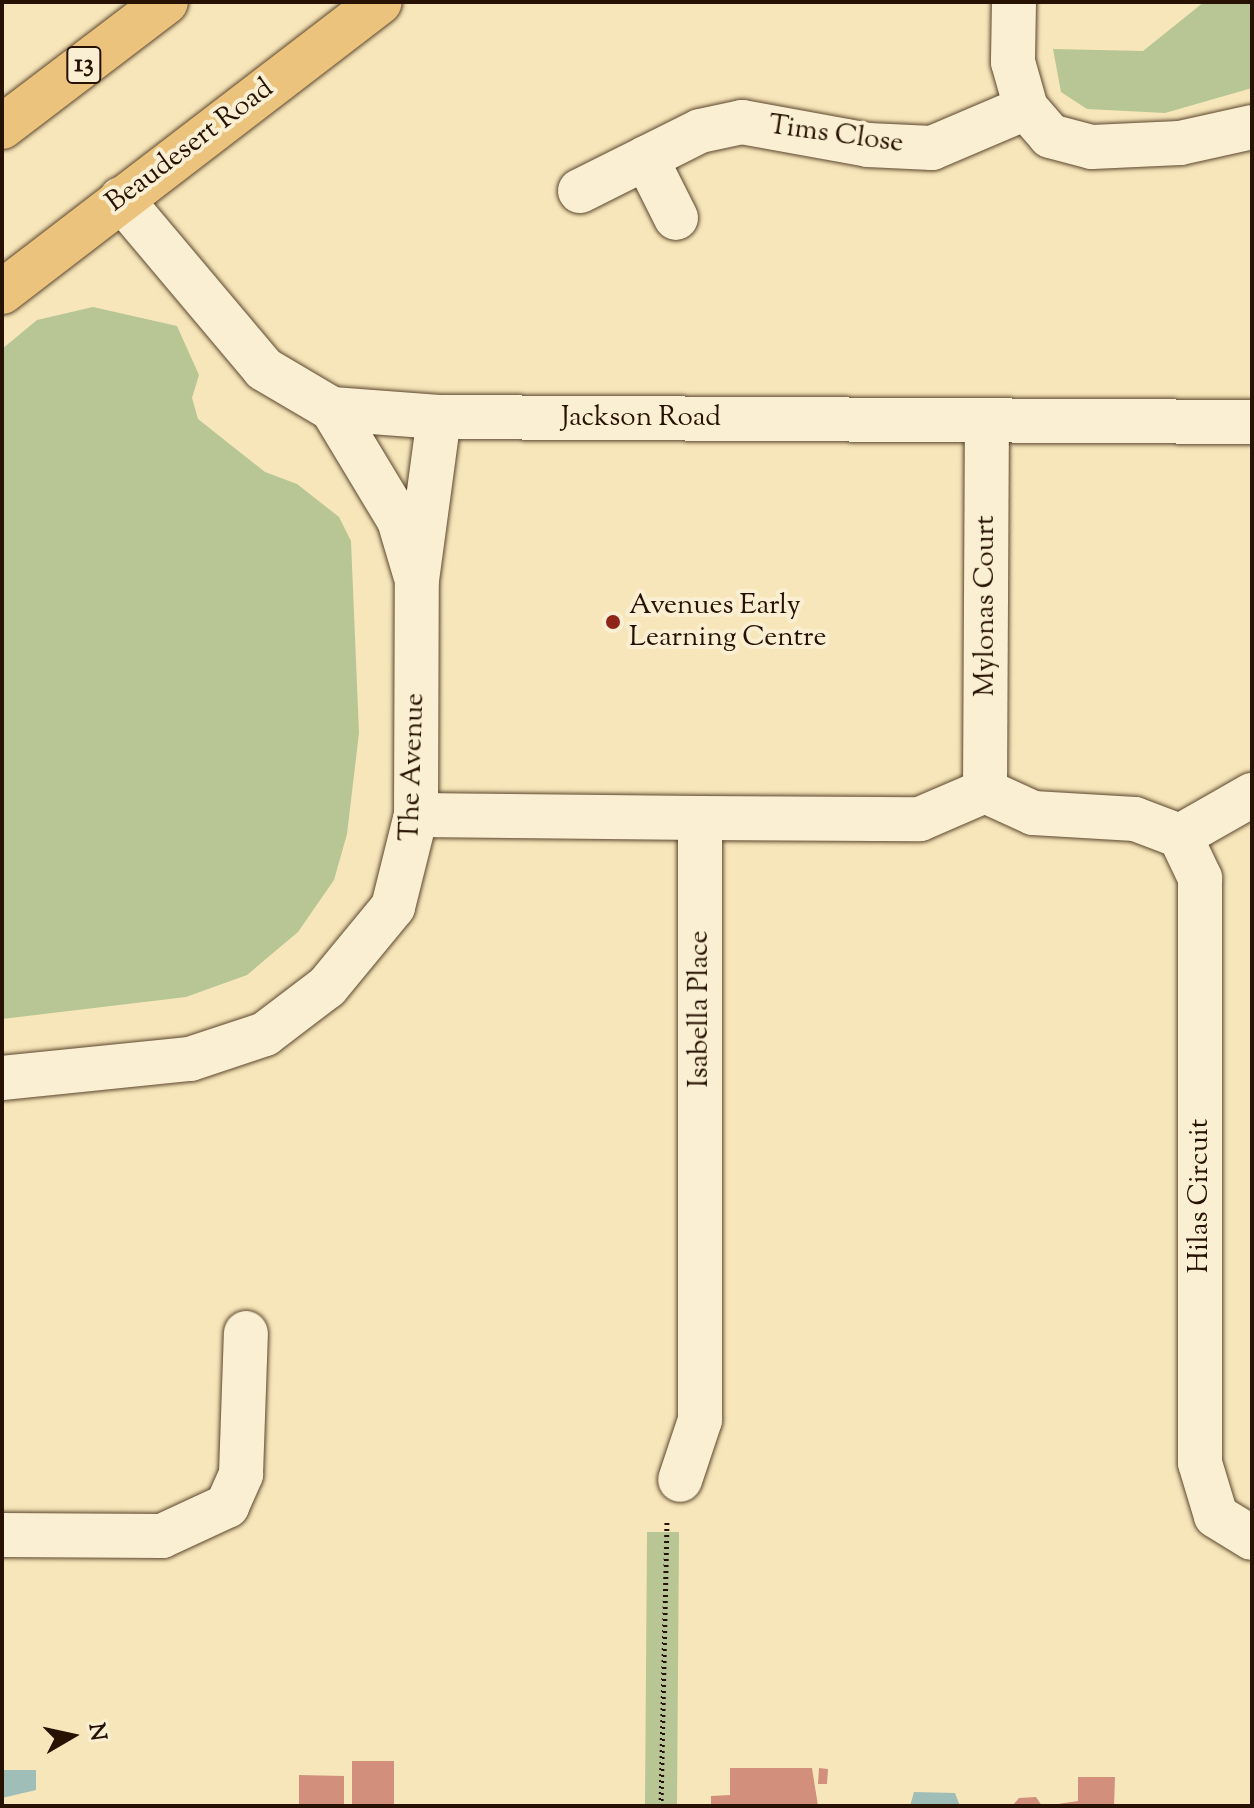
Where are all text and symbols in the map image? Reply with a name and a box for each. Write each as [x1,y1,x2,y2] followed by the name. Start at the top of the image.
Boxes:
[66,43,102,87] road number: 13
[100,72,280,220] street label: Beaudesert Road
[766,109,906,161] street label: Tims Close
[561,401,721,435] street label: Jackson Road
[969,515,1003,697] street label: Mylonas Court
[629,589,827,655] place label: Avenues Early Learning Centre
[604,613,622,631] marker: Avenues Early Learning Centre
[394,692,432,842] street label: The Avenue
[683,930,717,1088] street label: Isabella Place
[1183,1119,1217,1273] street label: Hilas Circuit
[32,1696,112,1776] north arrow
[79,1721,113,1743] text: N

